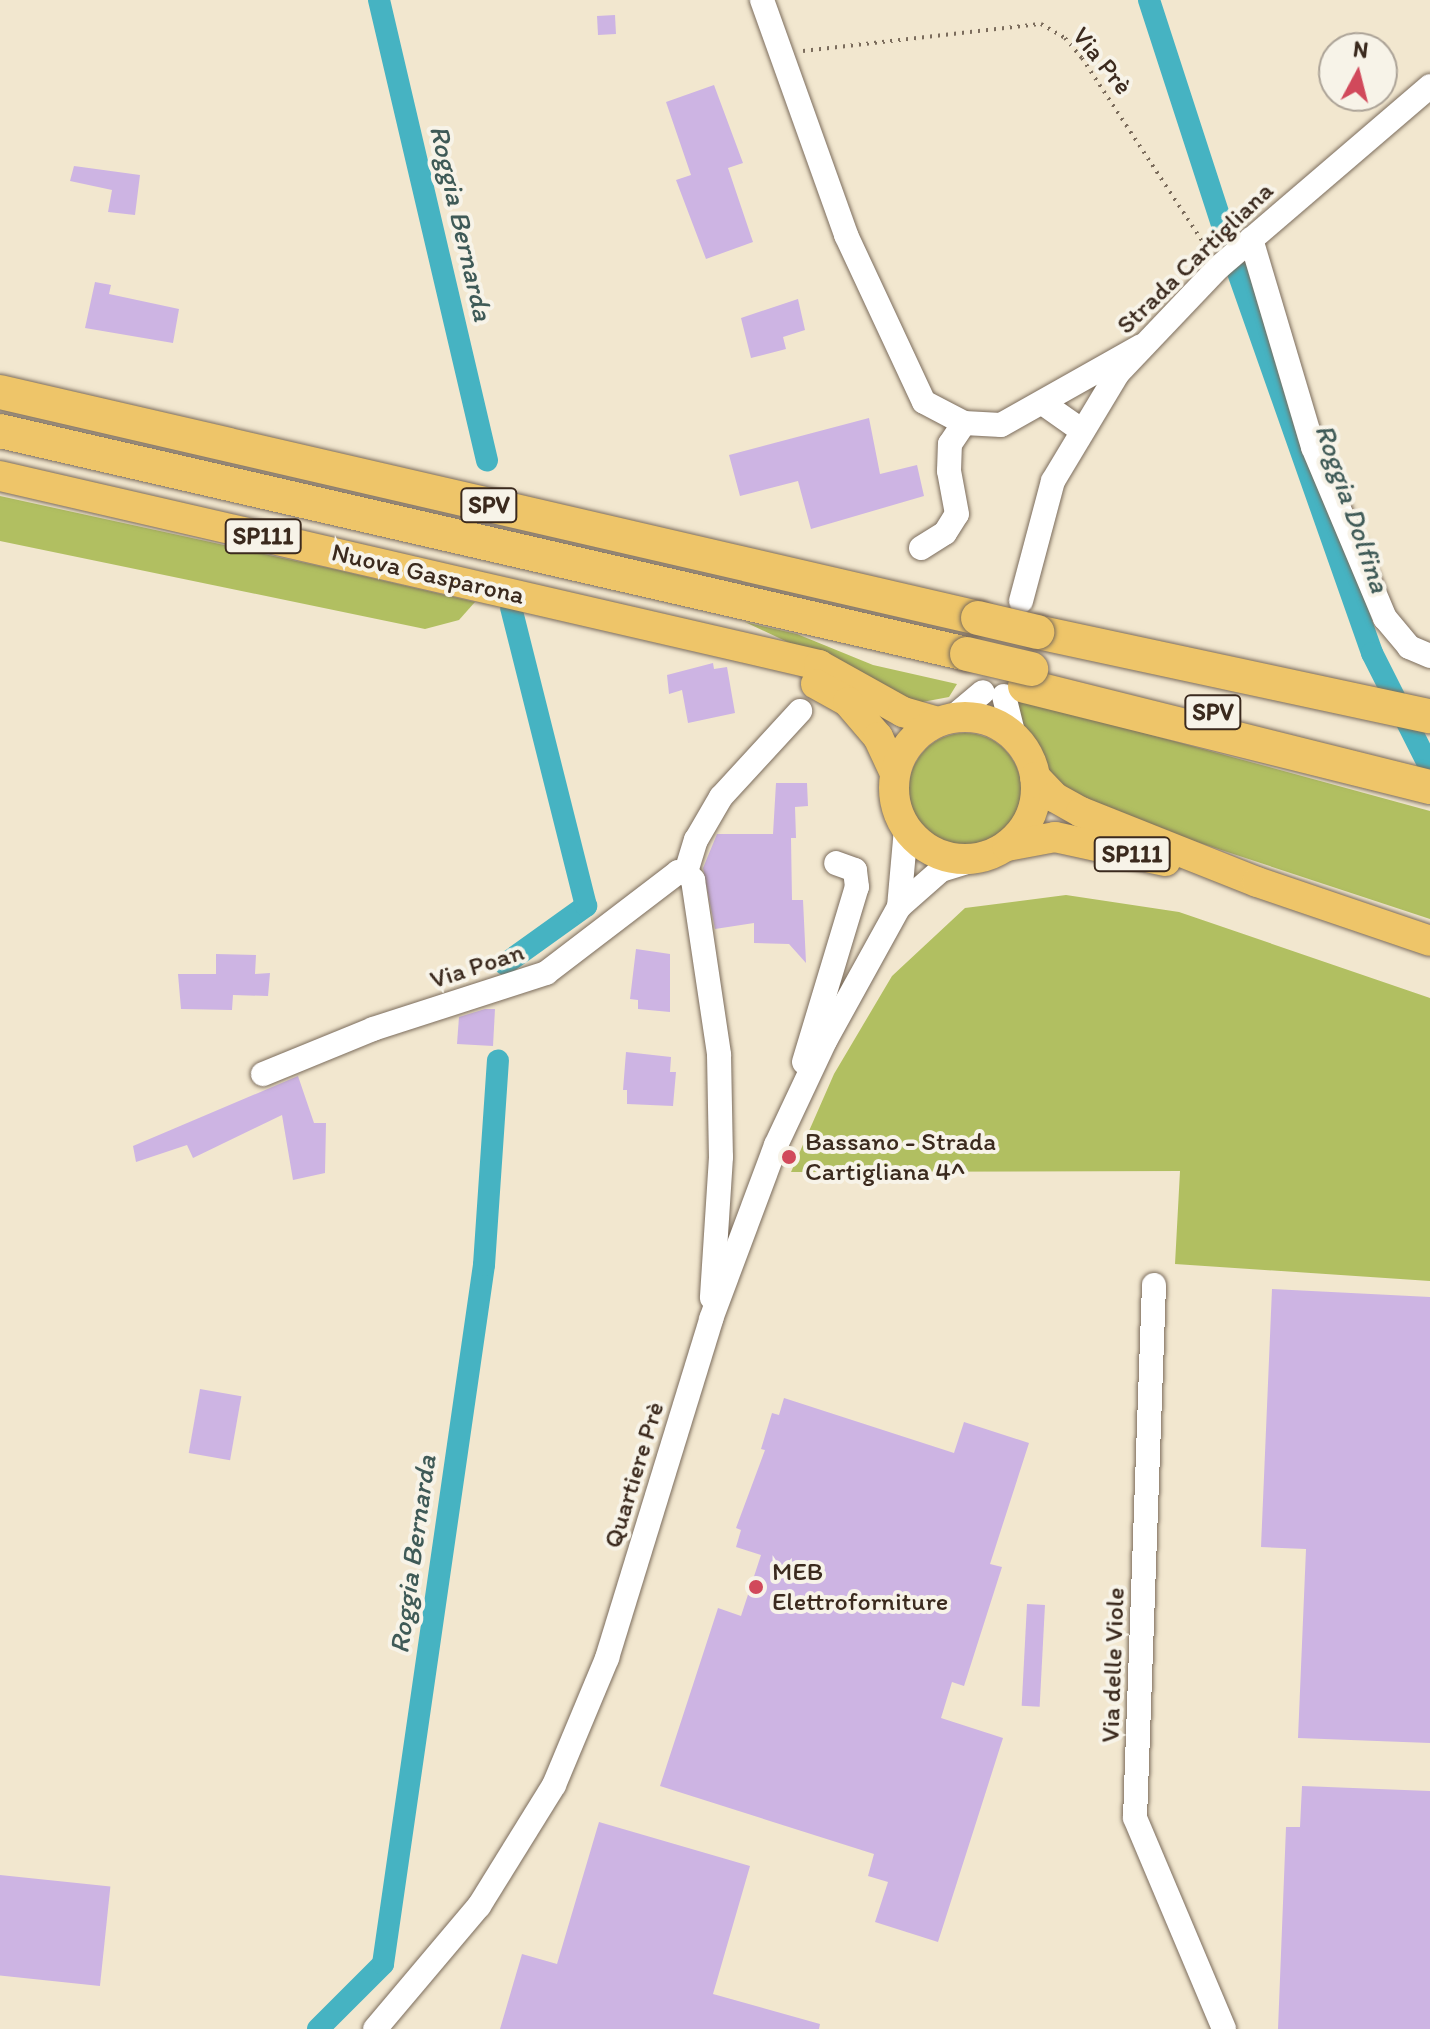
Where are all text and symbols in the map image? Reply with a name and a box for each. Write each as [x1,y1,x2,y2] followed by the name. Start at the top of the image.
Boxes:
[1065,21,1139,101] street label: Via Prè
[1318,32,1398,112] north arrow
[1352,35,1370,64] text: N
[423,122,501,324] water label: Roggia Bernarda
[1110,176,1280,340] street label: Strada Cartigliana
[1309,420,1397,596] water label: Roggia Dolfina
[459,485,519,525] road number: SPV
[223,516,303,556] road number: SP111
[329,537,527,611] street label: Nuova Gasparona
[1183,692,1243,732] road number: SPV
[1092,834,1172,874] road number: SP111
[427,936,527,996] street label: Via Poan
[805,1126,996,1188] place label: Bassano - Strada Cartigliana 4^
[780,1148,798,1166] marker: Bassano - Strada Cartigliana 4^
[597,1398,671,1552] street label: Quartiere Prè
[381,1453,443,1655] water label: Roggia Bernarda
[772,1556,948,1618] place label: MEB Elettroforniture
[747,1578,765,1596] marker: MEB Elettroforniture
[1095,1587,1131,1743] street label: Via delle Viole

